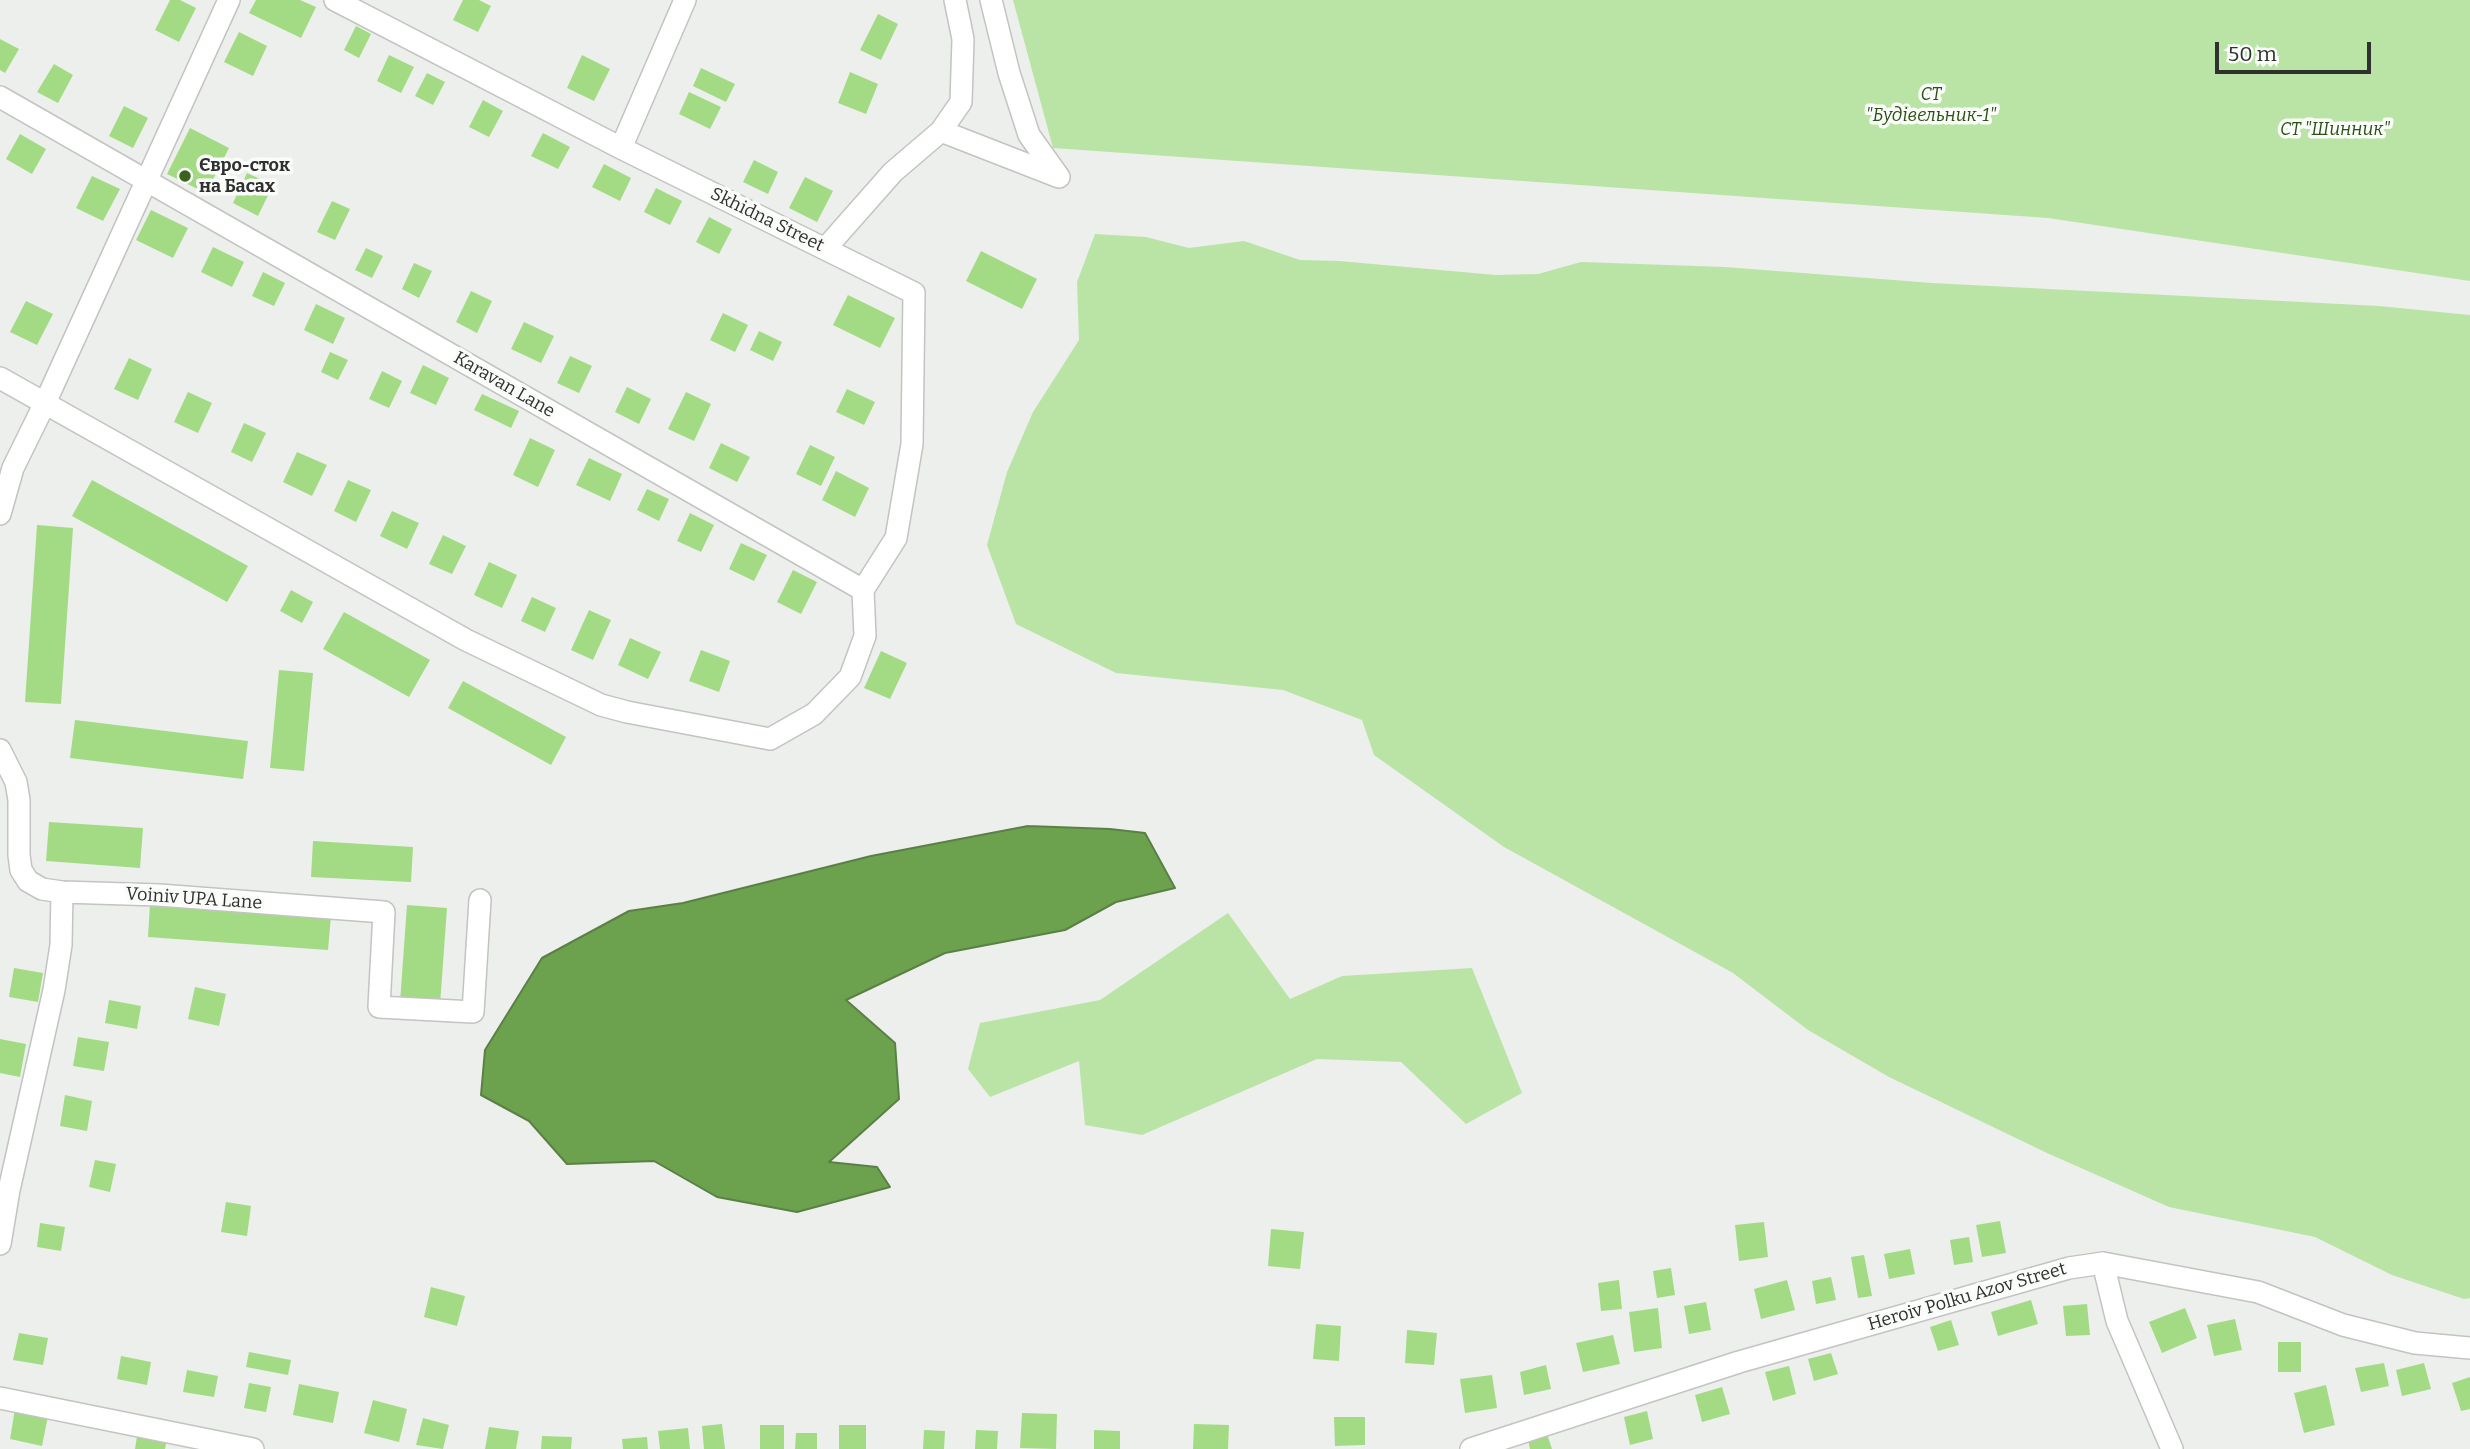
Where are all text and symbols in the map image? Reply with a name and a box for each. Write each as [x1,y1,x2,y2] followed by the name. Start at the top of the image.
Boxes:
[2218,28,2374,72] scale bar
[2228,41,2277,67] text: 50 m
[1866,84,1996,126] park label: СТ "Будівельник-1"
[2280,119,2390,141] park label: СТ "Шинник"
[199,155,290,198] place label: Євро-сток на Басах
[177,168,193,184] marker: Євро-сток на Басах
[707,183,827,257] street label: Skhidna Street
[450,347,558,423] street label: Karavan Lane
[125,883,263,915] street label: Voiniv UPA Lane
[1865,1258,2069,1336] street label: Heroiv Polku Azov Street

